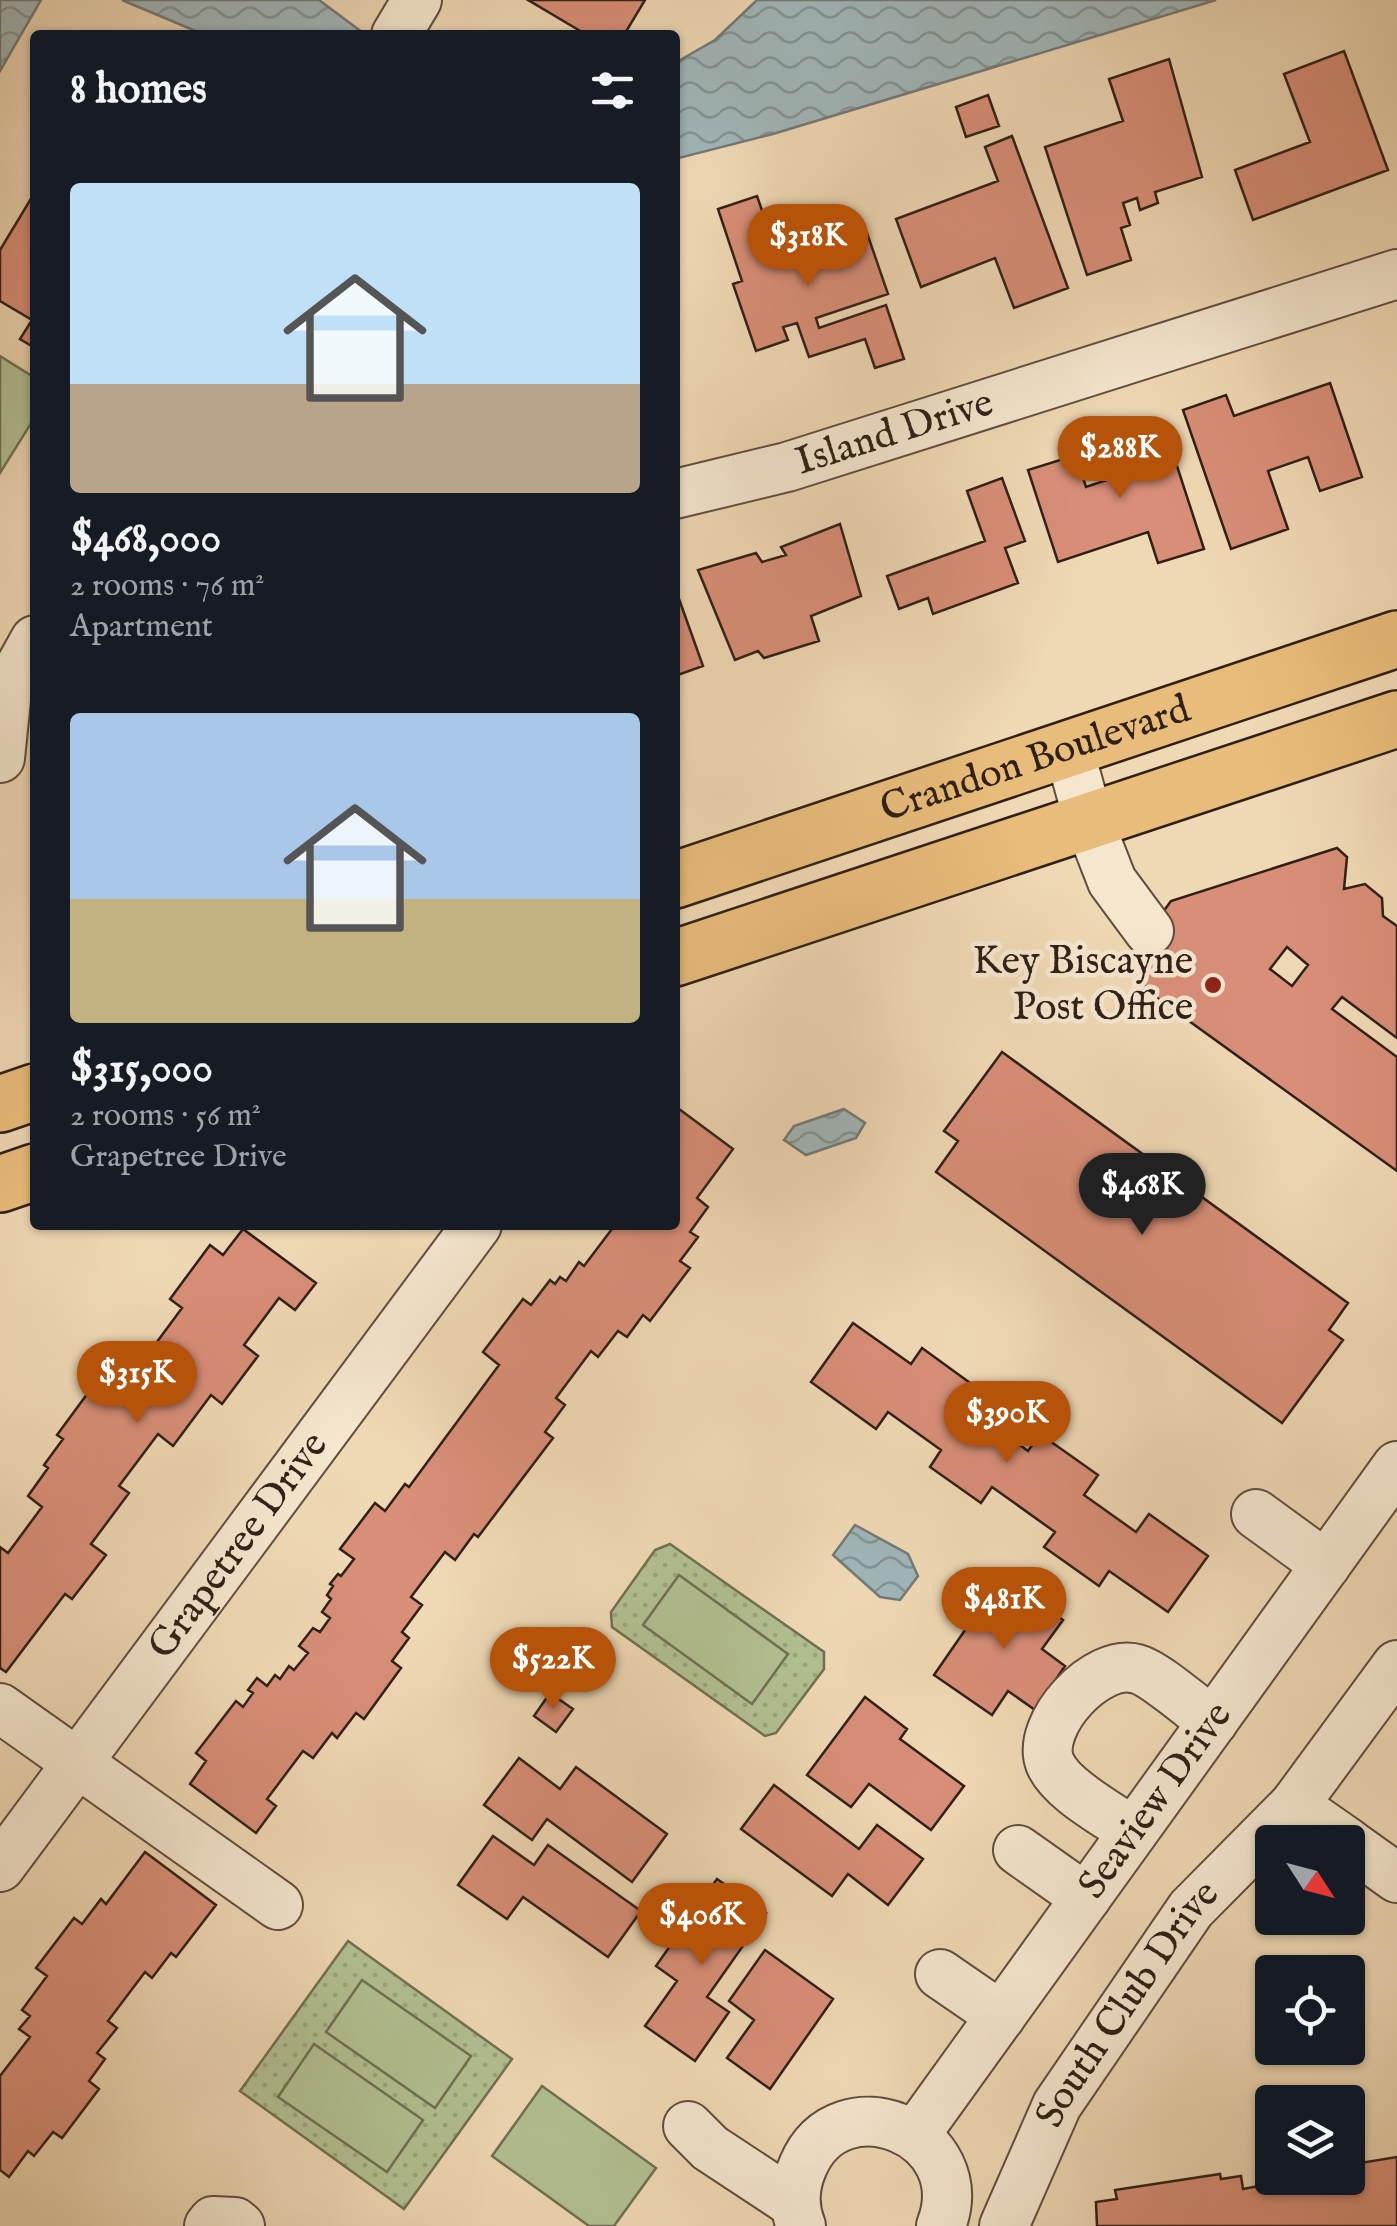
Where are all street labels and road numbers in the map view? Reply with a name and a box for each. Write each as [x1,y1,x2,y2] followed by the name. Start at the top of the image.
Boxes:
[790,378,1000,488] street label: Island Drive
[874,684,1197,835] street label: Crandon Boulevard
[137,1422,340,1670] street label: Grapetree Drive
[1068,1692,1244,1909] street label: Seaview Drive
[1025,1869,1231,2135] street label: South Club Drive

